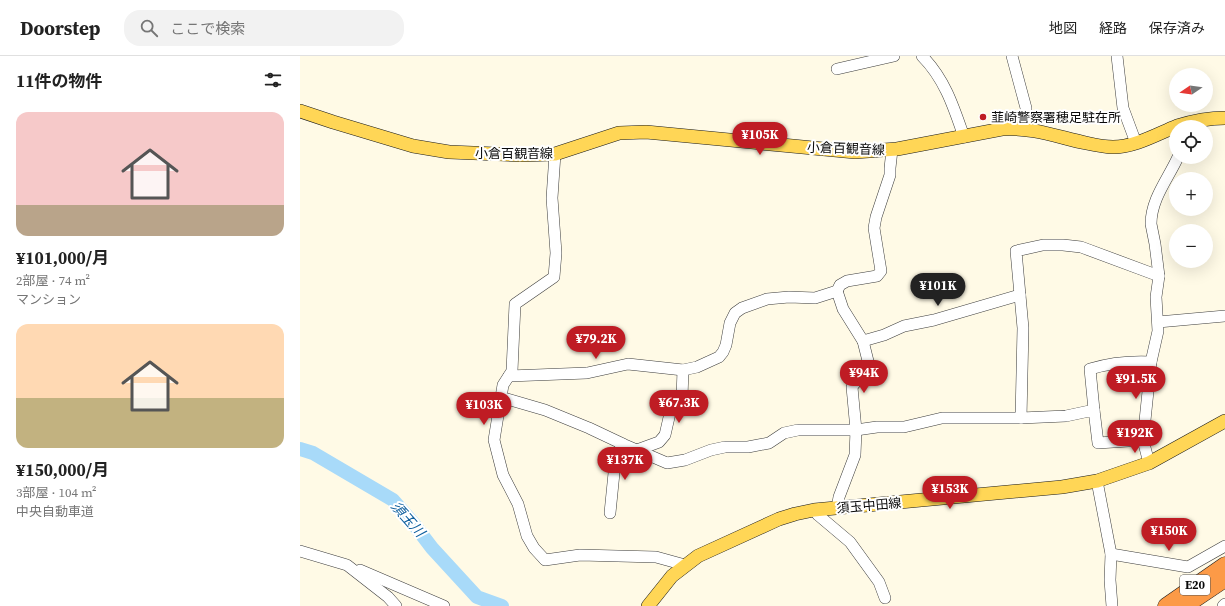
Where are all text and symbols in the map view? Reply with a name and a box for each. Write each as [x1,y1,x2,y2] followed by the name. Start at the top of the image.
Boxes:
[124,10,404,46] search box
[20,15,100,41] text: Doorstep
[138,17,160,39] icon: search
[170,18,245,39] text: ここで検索
[1049,18,1077,38] text: 地図
[1099,18,1127,38] text: 経路
[1149,18,1205,38] text: 保存済み
[1169,68,1213,112] north arrow
[1169,68,1213,268] map controls
[16,69,102,93] text: 11件の物件
[262,69,284,91] icon: filters
[991,109,1121,126] place label: 韮崎警察署穂足駐在所
[978,112,988,122] marker: 韮崎警察署穂足駐在所
[1169,120,1213,164] button: locate
[732,122,788,156] pin: ¥105K
[741,126,779,143] text: ¥105K
[114,138,186,210] icon: home
[807,139,885,158] street label: 小倉百観音線
[475,145,553,162] street label: 小倉百観音線
[1169,172,1213,216] button: +
[1169,224,1213,268] button: −
[16,246,109,270] text: ¥101,000/月
[16,272,90,289] text: 2部屋 · 74 m²
[910,273,966,307] pin: ¥101K
[919,277,957,294] text: ¥101K
[16,291,81,308] text: マンション
[563,326,629,360] pin: ¥79.2K
[575,330,617,347] text: ¥79.2K
[114,350,186,422] icon: home
[840,360,888,394] pin: ¥94K
[849,364,879,381] text: ¥94K
[1103,366,1169,400] pin: ¥91.5K
[1115,370,1157,387] text: ¥91.5K
[646,390,712,424] pin: ¥67.3K
[456,392,512,426] pin: ¥103K
[658,394,700,411] text: ¥67.3K
[465,396,503,413] text: ¥103K
[1107,420,1163,454] pin: ¥192K
[1116,424,1154,441] text: ¥192K
[597,447,653,481] pin: ¥137K
[606,451,644,468] text: ¥137K
[16,458,109,482] text: ¥150,000/月
[922,476,978,510] pin: ¥153K
[931,480,969,497] text: ¥153K
[16,484,97,501] text: 3部屋 · 104 m²
[836,494,902,517] street label: 須玉中田線
[387,497,431,543] water label: 須玉川
[16,503,94,520] text: 中央自動車道
[1141,518,1197,552] pin: ¥150K
[1150,522,1188,539] text: ¥150K
[1180,575,1210,595] road number: E20

